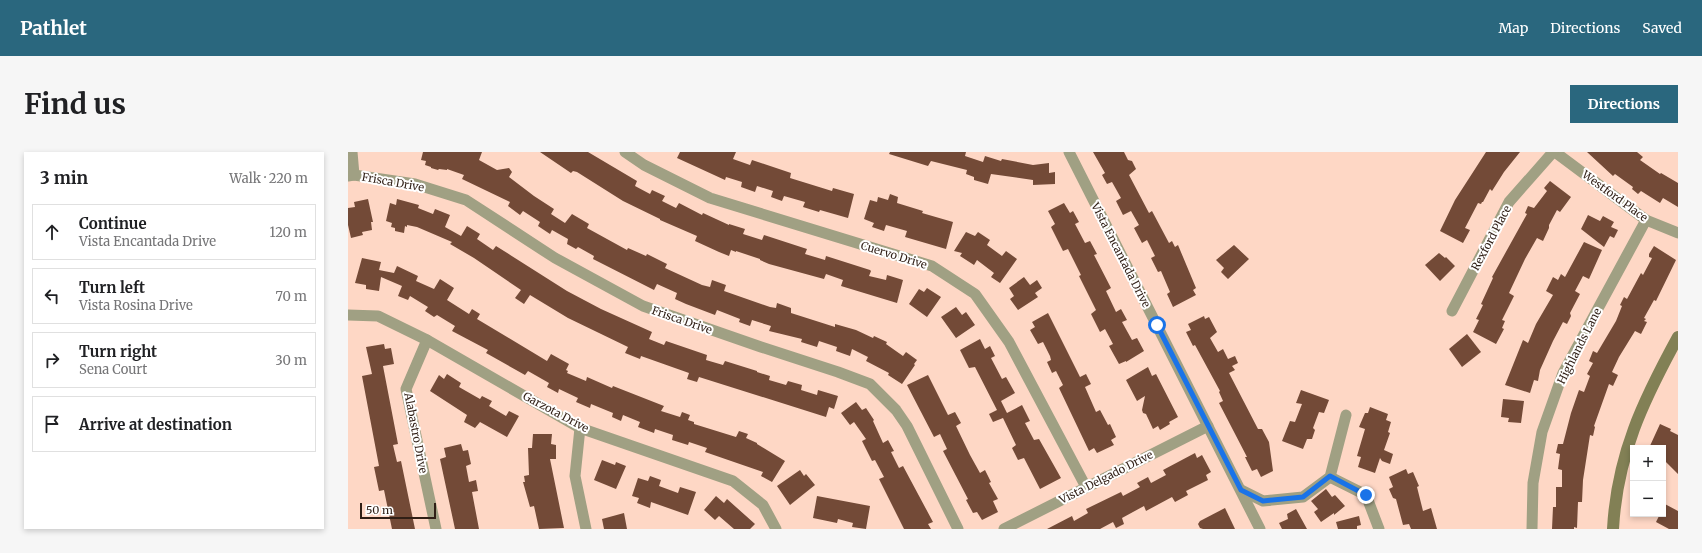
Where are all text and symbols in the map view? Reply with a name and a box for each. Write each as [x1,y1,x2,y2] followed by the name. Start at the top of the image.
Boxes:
[20,16,87,40] text: Pathlet
[1498,19,1528,37] text: Map
[1550,19,1620,37] text: Directions
[1642,19,1682,37] text: Saved
[1570,85,1678,123] button: Directions
[24,86,126,122] text: Find us
[40,167,88,189] text: 3 min
[1579,167,1651,225] street label: Westford Place
[229,170,308,187] text: Walk · 220 m
[361,170,425,194] street label: Frisca Drive
[1088,199,1154,310] street label: Vista Encantada Drive
[1468,203,1514,273] street label: Rexford Place
[79,214,147,233] text: Continue
[41,221,63,243] icon: ahead
[269,224,307,241] text: 120 m
[79,233,216,250] text: Vista Encantada Drive
[859,238,929,272] street label: Cuervo Drive
[79,278,145,297] text: Turn left
[41,285,63,307] icon: left
[276,288,307,305] text: 70 m
[79,297,193,314] text: Vista Rosina Drive
[650,303,714,337] street label: Frisca Drive
[1554,305,1604,386] street label: Highlands Lane
[1148,316,1166,334] route start
[79,342,157,361] text: Turn right
[41,349,63,371] icon: right
[275,352,307,369] text: 30 m
[79,361,147,378] text: Sena Court
[521,389,592,435] street label: Garzota Drive
[401,391,431,475] street label: Alabastro Drive
[41,413,63,435] icon: arrive
[79,415,232,434] text: Arrive at destination
[1630,445,1666,517] map controls
[1630,445,1666,481] button: +
[1056,447,1156,507] street label: Vista Delgado Drive
[1630,481,1666,517] button: −
[1357,486,1375,504] route end
[360,501,436,520] scale bar
[366,503,393,517] text: 50 m

